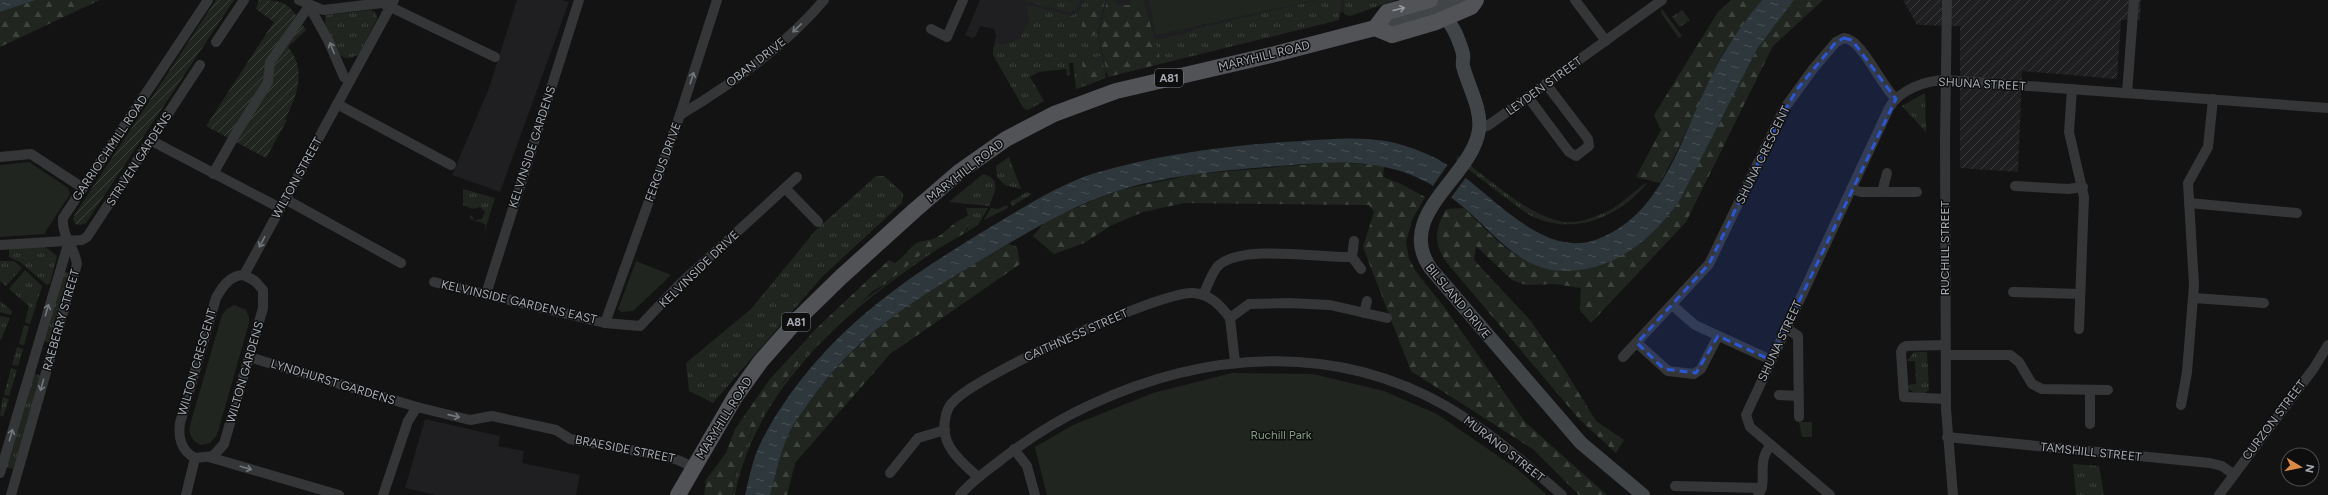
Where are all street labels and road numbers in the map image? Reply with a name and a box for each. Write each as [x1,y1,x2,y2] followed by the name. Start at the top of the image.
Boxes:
[724,34,788,90] street label: OBAN DRIVE
[1217,38,1311,74] street label: MARYHILL ROAD
[1503,54,1585,118] street label: LEYDEN STREET
[1155,69,1183,87] road number: A81
[1938,75,2026,93] street label: SHUNA STREET
[506,84,558,210] street label: KELVINSIDE GARDENS
[69,92,151,204] street label: GARRIOCHMILL ROAD
[1733,103,1793,206] street label: SHUNA CRESCENT
[103,109,175,209] street label: STRIVEN GARDENS
[642,120,684,204] street label: FERGUS DRIVE
[269,135,325,221] street label: WILTON STREET
[924,137,1006,205] street label: MARYHILL ROAD
[1938,200,1952,295] street label: RUCHILL STREET
[656,228,742,310] street label: KELVINSIDE DRIVE
[1423,261,1493,341] street label: BILSLAND DRIVE
[40,267,82,372] street label: RAEBERRY STREET
[440,277,599,327] street label: KELVINSIDE GARDENS EAST
[1755,298,1805,384] street label: SHUNA STREET
[1022,306,1130,364] street label: CAITHNESS STREET
[175,307,219,417] street label: WILTON CRESCENT
[782,313,810,331] road number: A81
[224,320,266,424] street label: WILTON GARDENS
[269,356,397,408] street label: LYNDHURST GARDENS
[693,374,755,462] street label: MARYHILL ROAD
[2239,377,2309,463] street label: CURZON STREET
[1461,413,1547,485] street label: MURANO STREET
[574,432,676,466] street label: BRAESIDE STREET
[2040,440,2143,464] street label: TAMSHILL STREET

